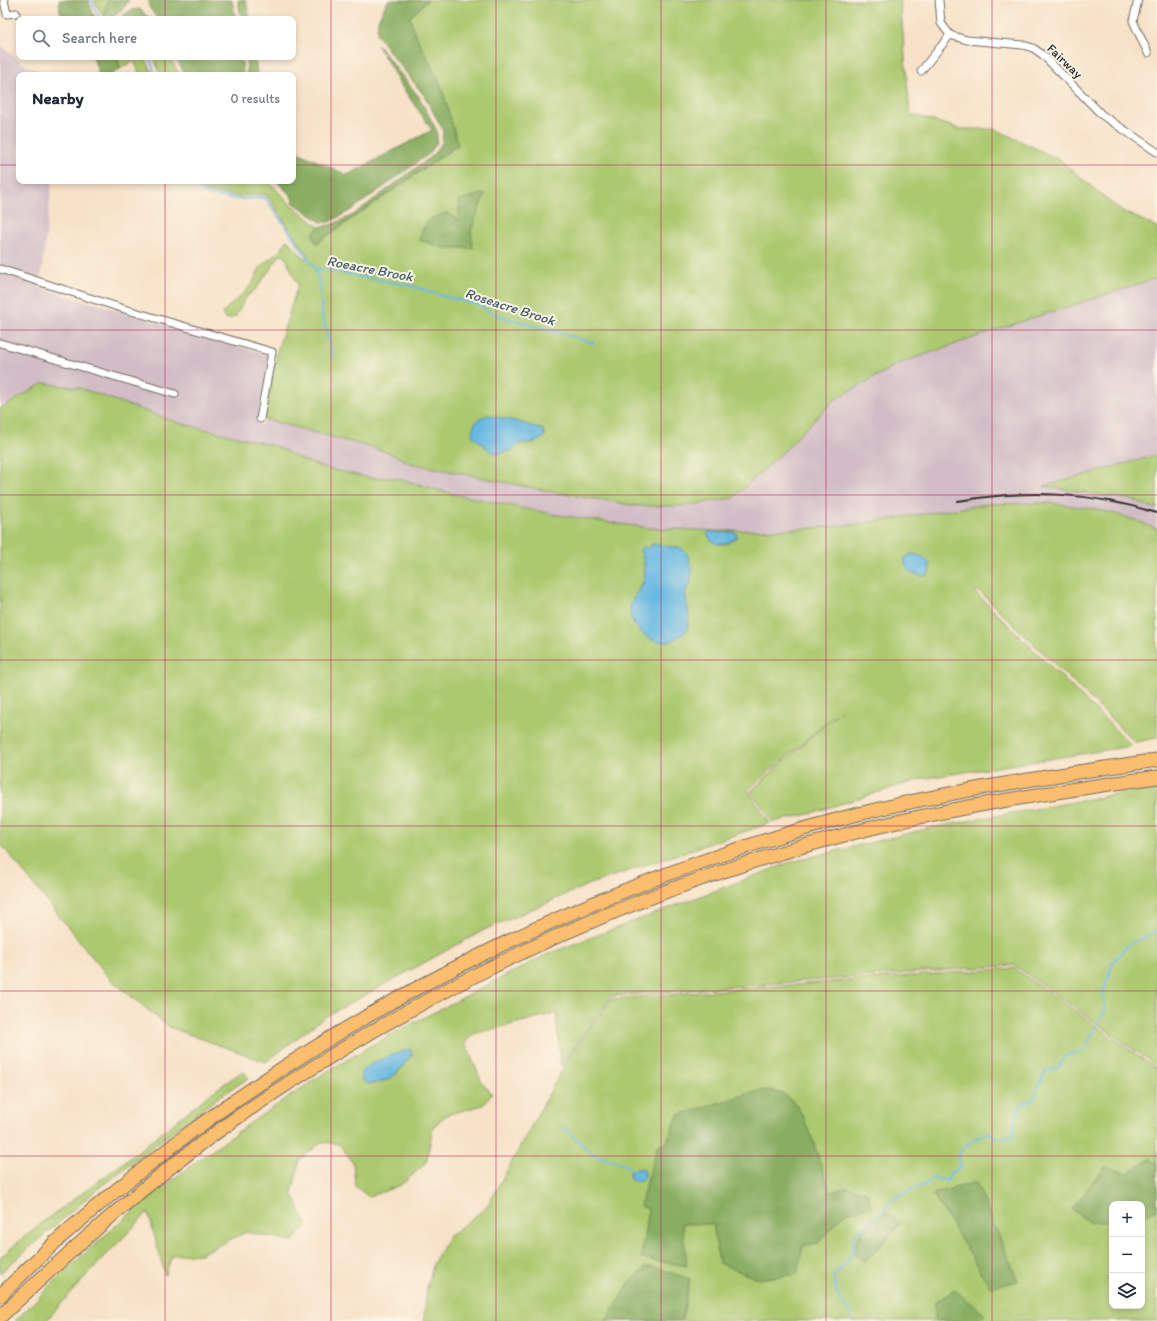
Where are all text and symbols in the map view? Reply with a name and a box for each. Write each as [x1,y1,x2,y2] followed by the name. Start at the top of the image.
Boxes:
[16,16,296,60] search box
[30,27,52,49] icon: search
[62,29,137,47] text: Search here
[1044,41,1086,81] street label: Fairway
[32,88,84,108] text: Nearby
[230,91,280,106] text: 0 results
[326,252,415,286] water label: Roeacre Brook
[463,284,558,330] water label: Roseacre Brook
[1109,1201,1145,1309] map controls
[1109,1201,1145,1237] button: +
[1109,1237,1145,1273] button: −
[1109,1273,1145,1309] button: layers

